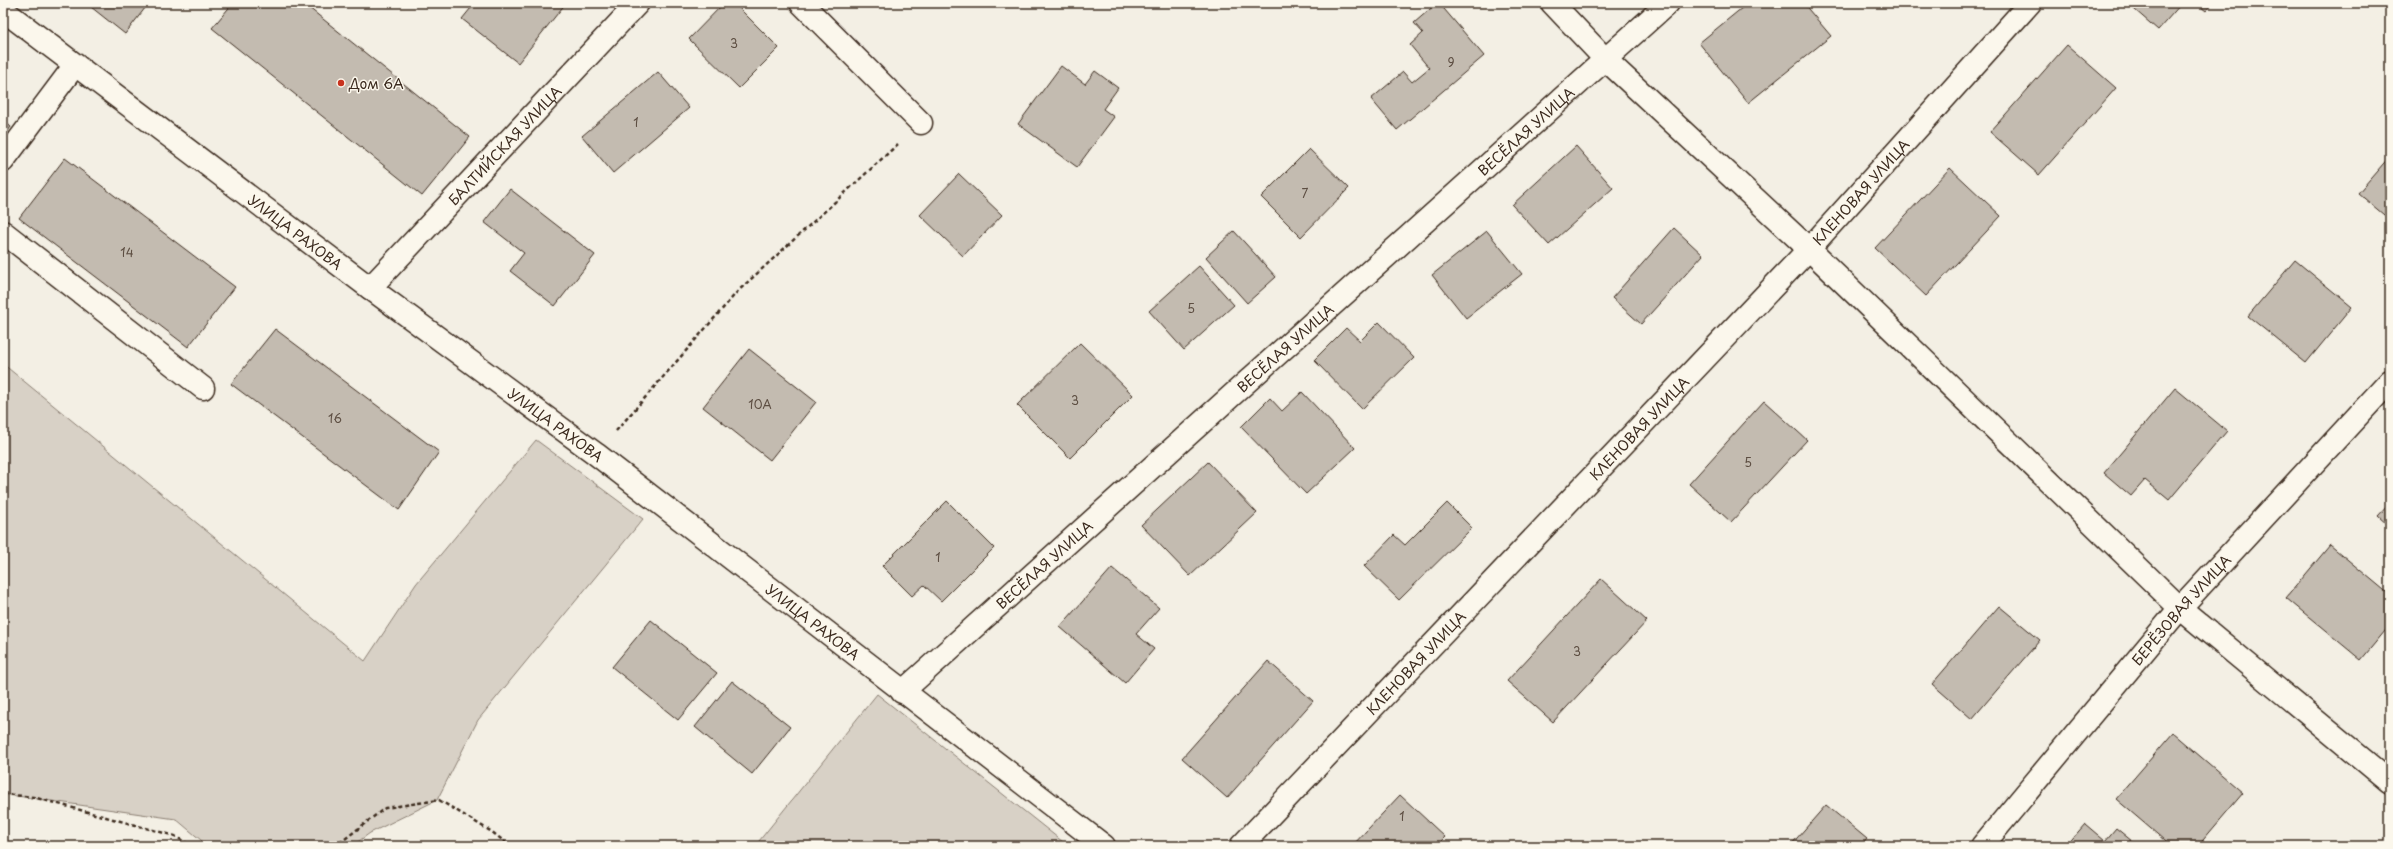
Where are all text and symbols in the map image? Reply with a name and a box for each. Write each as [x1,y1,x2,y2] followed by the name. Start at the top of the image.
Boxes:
[730,34,738,52] house number: 3
[1447,53,1455,71] house number: 9
[348,73,404,94] place label: Дом 6А
[336,78,346,88] marker: Дом 6А
[443,81,566,210] street label: БАЛТИЙСКАЯ УЛИЦА
[1473,82,1579,180] street label: ВЕСЁЛАЯ УЛИЦА
[633,113,639,131] house number: 1
[1807,134,1914,250] street label: КЛЕНОВАЯ УЛИЦА
[1302,184,1309,202] house number: 7
[244,189,347,274] street label: УЛИЦА РАХОВА
[120,243,134,261] house number: 14
[1232,298,1338,397] street label: ВЕСЁЛАЯ УЛИЦА
[1187,299,1195,317] house number: 5
[1584,371,1694,485] street label: КЛЕНОВАЯ УЛИЦА
[504,383,608,466] street label: УЛИЦА РАХОВА
[1071,391,1079,409] house number: 3
[748,395,772,413] house number: 10А
[328,409,342,427] house number: 16
[1744,453,1752,471] house number: 5
[991,515,1097,613] street label: ВЕСЁЛАЯ УЛИЦА
[935,548,941,566] house number: 1
[2126,549,2235,669] street label: БЕРЁЗОВАЯ УЛИЦА
[762,579,864,664] street label: УЛИЦА РАХОВА
[1361,606,1470,719] street label: КЛЕНОВАЯ УЛИЦА
[1573,642,1581,660] house number: 3
[1399,807,1405,825] house number: 1

